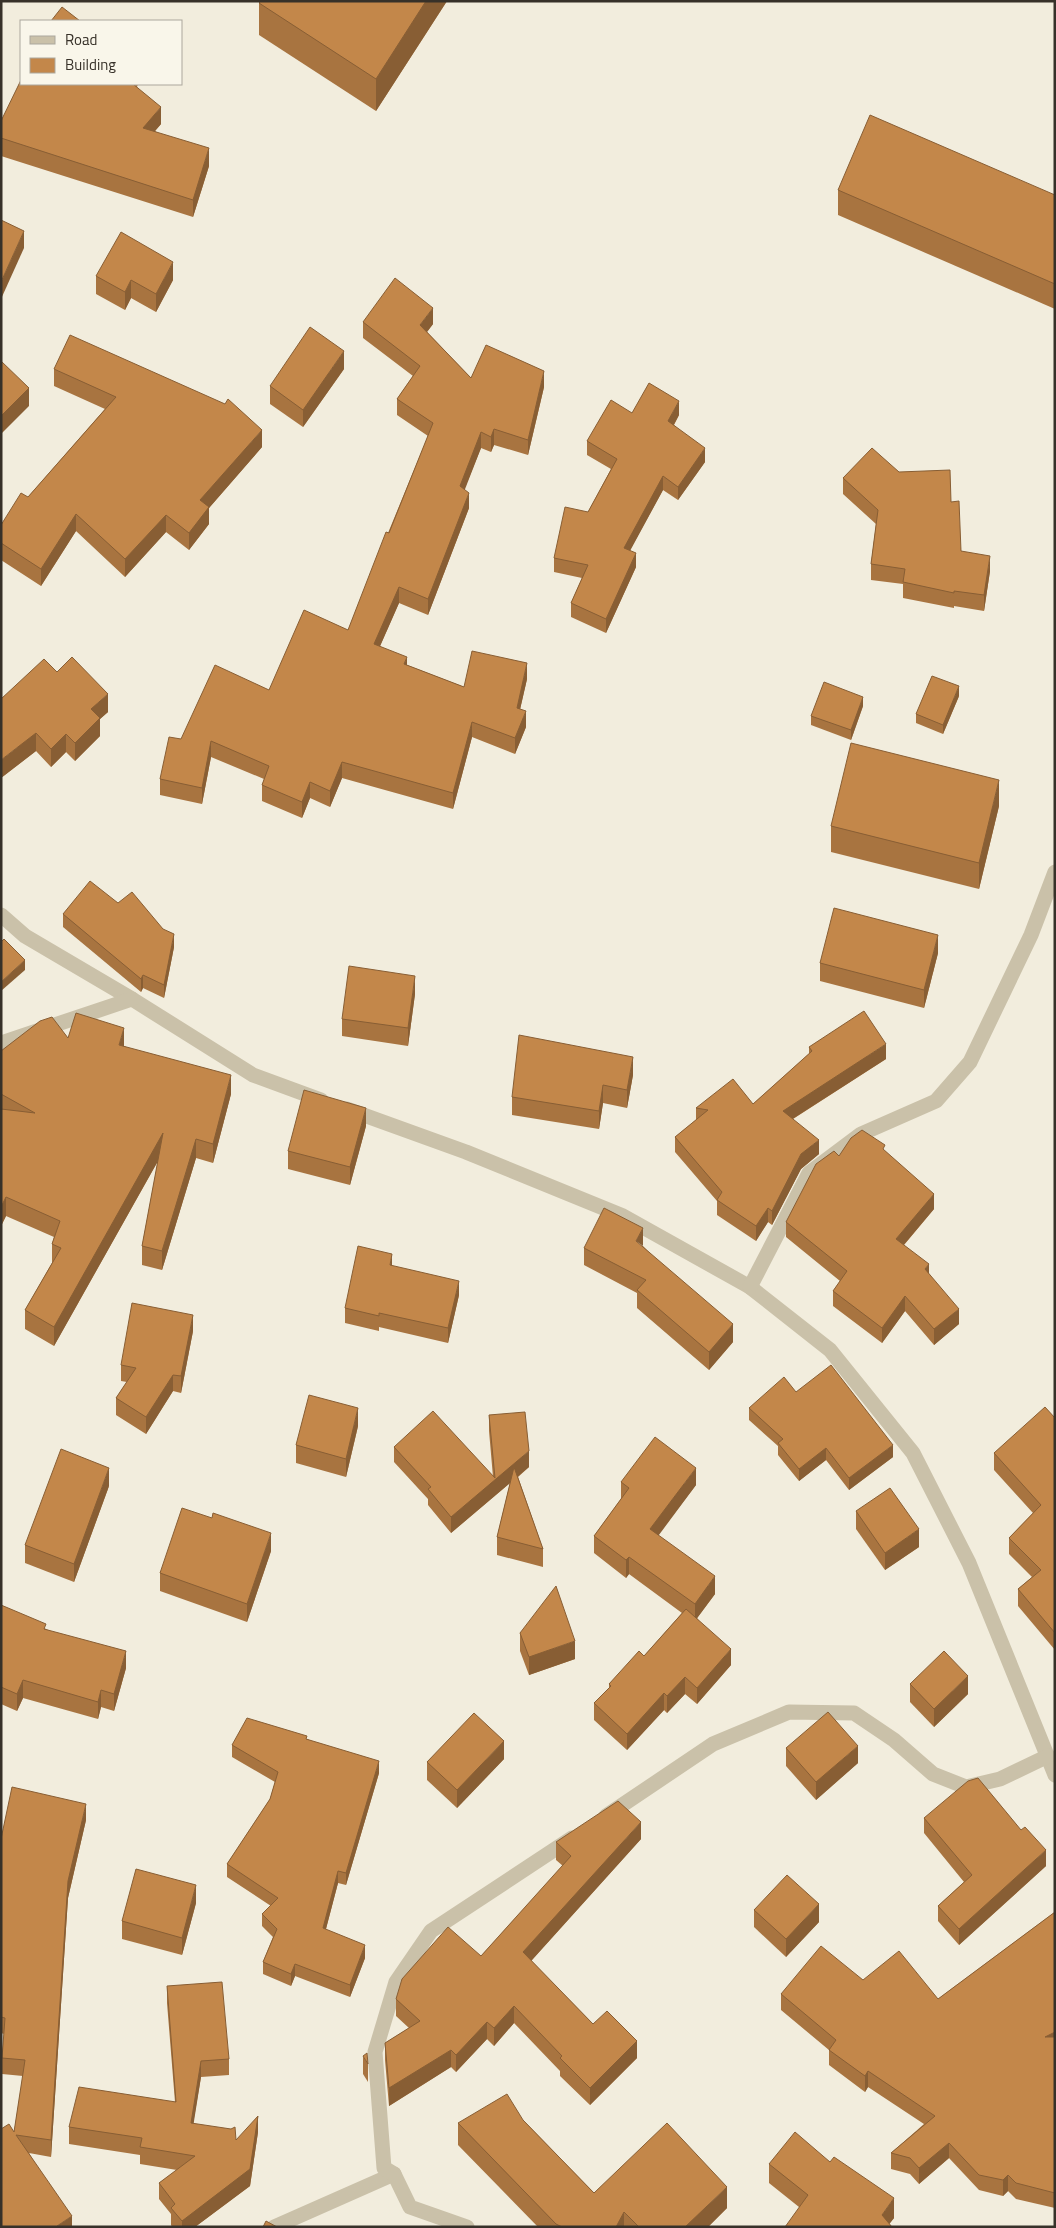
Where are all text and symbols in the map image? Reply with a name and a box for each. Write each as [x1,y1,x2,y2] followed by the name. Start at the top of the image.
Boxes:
[20,20,182,85] legend
[65,28,97,51] text: Road
[65,53,116,76] text: Building

